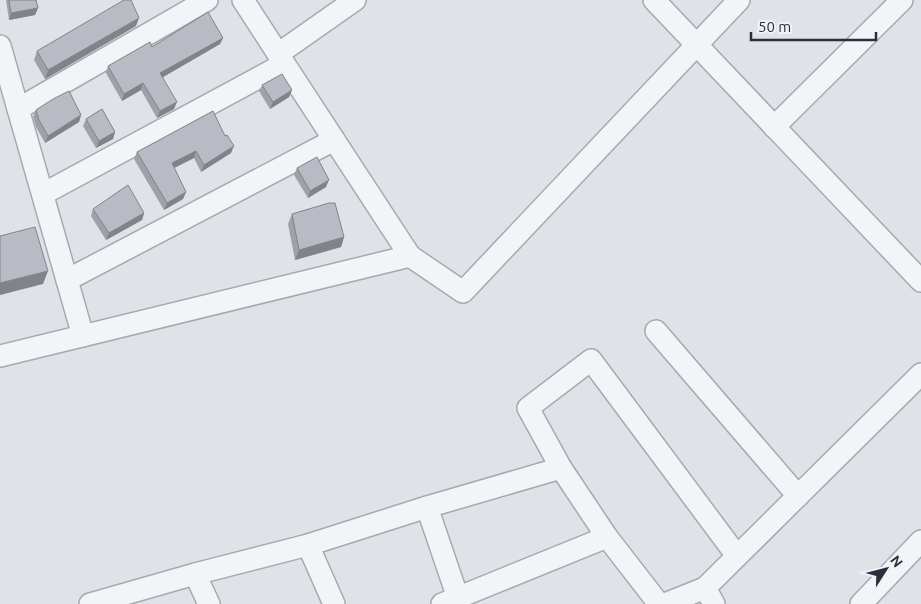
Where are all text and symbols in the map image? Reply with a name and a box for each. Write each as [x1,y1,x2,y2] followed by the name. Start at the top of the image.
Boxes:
[751,10,876,42] scale bar
[758,18,791,35] text: 50 m
[861,544,911,594] north arrow
[887,552,906,570] text: N

